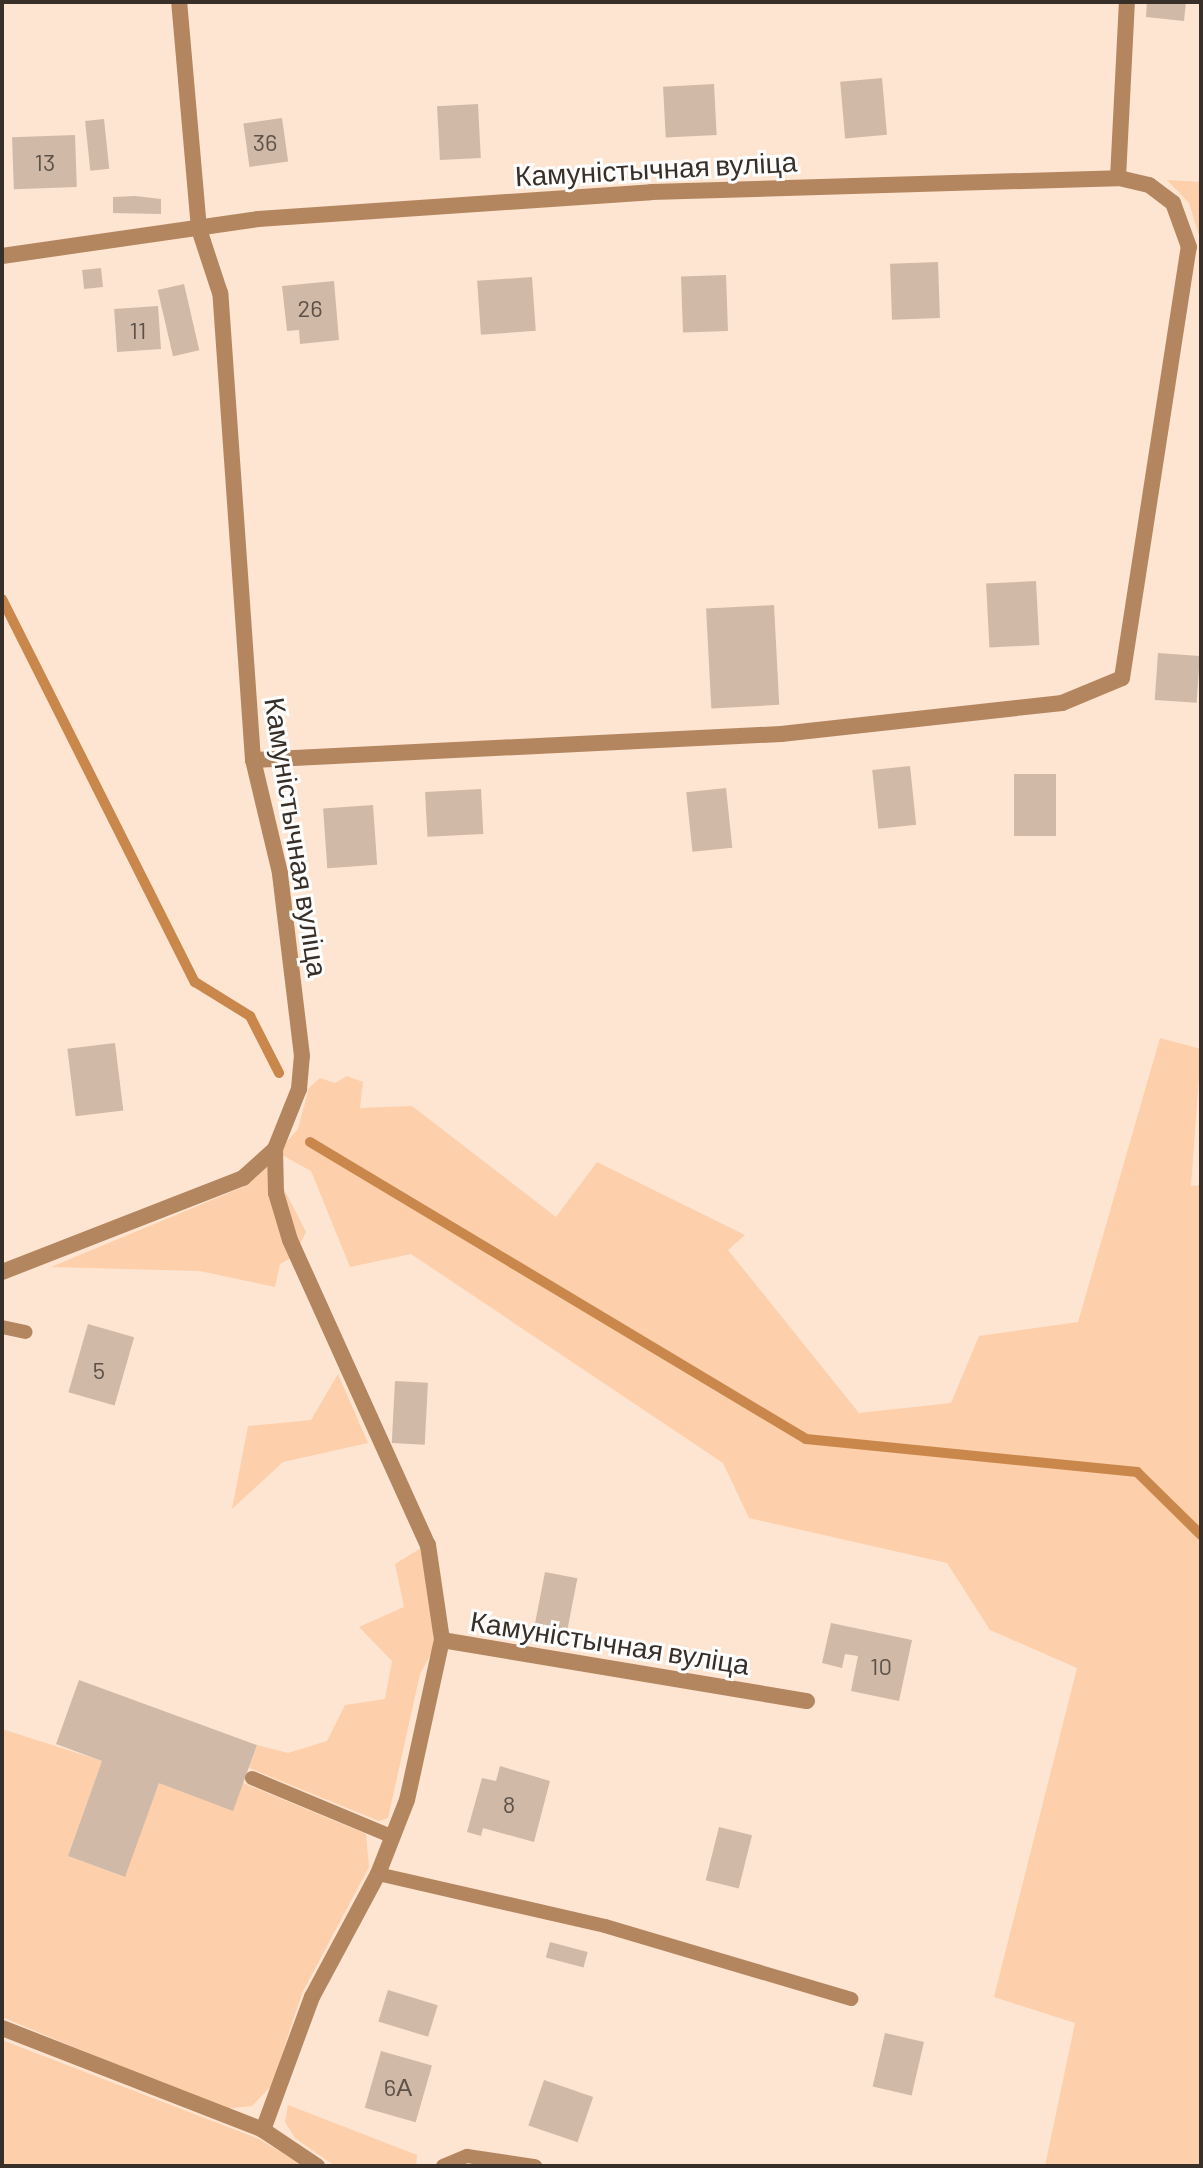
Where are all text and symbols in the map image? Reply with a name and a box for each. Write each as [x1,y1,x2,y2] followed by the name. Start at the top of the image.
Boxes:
[253,128,277,156] house number: 36
[514,144,798,192] street label: Камуністычная вуліца
[35,148,55,176] house number: 13
[297,294,323,322] house number: 26
[130,316,146,344] house number: 11
[258,695,336,979] street label: Камуністычная вуліца
[93,1356,105,1384] house number: 5
[468,1603,752,1681] street label: Камуністычная вуліца
[870,1652,892,1680] house number: 10
[503,1790,515,1818] house number: 8
[384,2073,412,2101] house number: 6А

